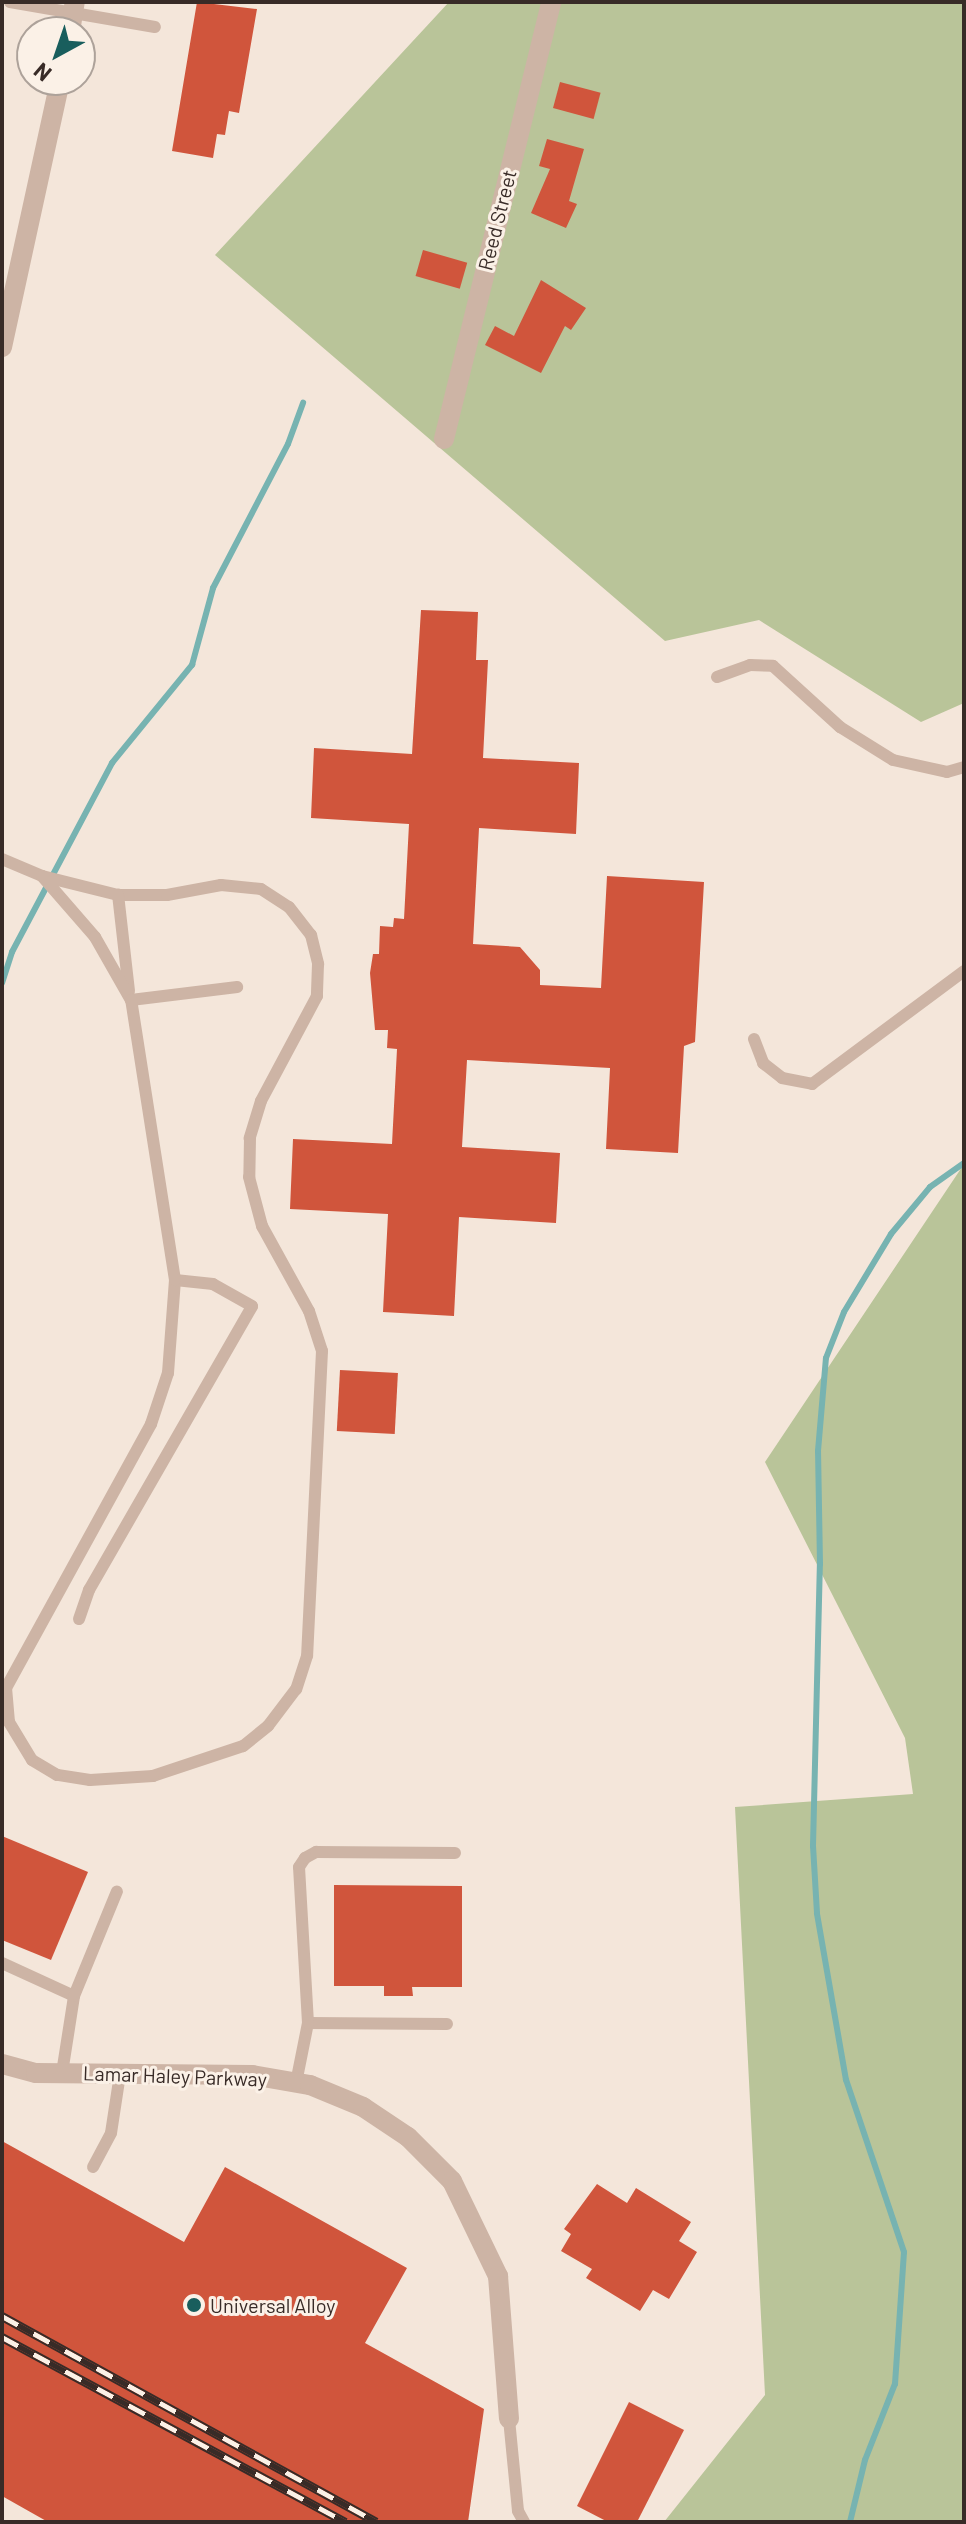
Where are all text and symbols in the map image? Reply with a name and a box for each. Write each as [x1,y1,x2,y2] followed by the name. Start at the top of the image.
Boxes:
[16,16,96,96] north arrow
[28,58,56,88] text: N
[473,167,521,273] street label: Reed Street
[83,2061,267,2091] street label: Lamar Haley Parkway
[210,2293,335,2317] place label: Universal Alloy
[185,2296,203,2314] marker: Universal Alloy

